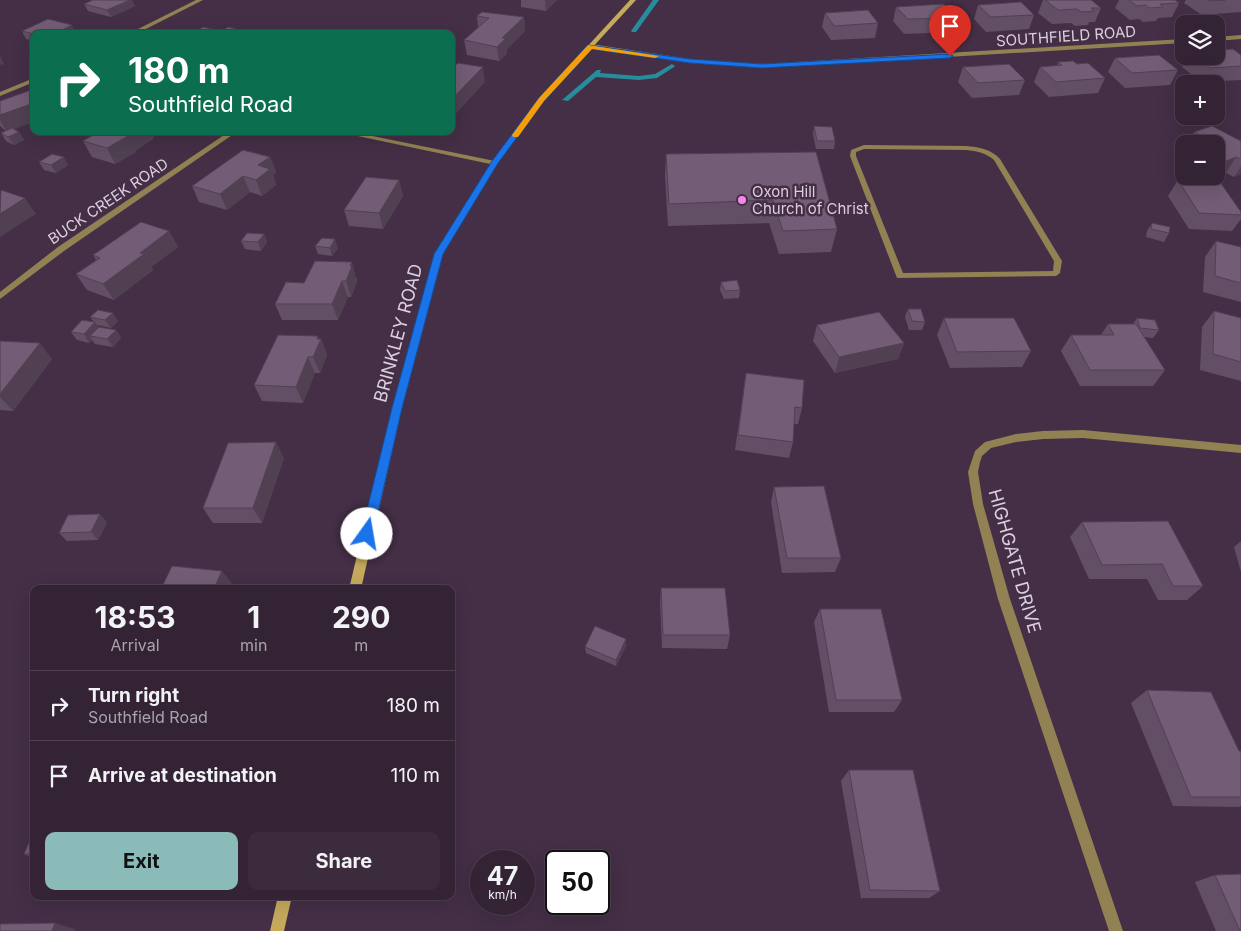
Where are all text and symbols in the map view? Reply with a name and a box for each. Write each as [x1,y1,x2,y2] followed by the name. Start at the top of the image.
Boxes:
[929,5,971,56] pin
[936,12,964,40] icon: arrive
[1175,15,1225,185] map controls
[1175,15,1225,65] button: layers
[995,22,1137,50] street label: SOUTHFIELD ROAD
[128,49,230,91] text: 180 m
[45,50,110,115] icon: right
[1175,75,1225,125] button: +
[128,91,293,117] text: Southfield Road
[1175,135,1225,185] button: −
[44,154,172,248] street label: BUCK CREEK ROAD
[752,182,869,218] place label: Oxon Hill Church of Christ
[736,194,748,206] marker: Oxon Hill Church of Christ
[369,262,427,404] street label: BRINKLEY ROAD
[984,486,1046,636] street label: HIGHGATE DRIVE
[340,507,392,559] position arrow
[95,599,176,635] text: 18:53
[247,599,260,635] text: 1
[332,599,390,635] text: 290
[110,635,160,655] text: Arrival
[240,635,267,655] text: min
[354,635,368,655] text: m
[88,684,179,707] text: Turn right
[45,692,73,720] icon: right
[387,694,440,717] text: 180 m
[88,707,208,727] text: Southfield Road
[45,762,73,790] icon: arrive
[88,764,277,787] text: Arrive at destination
[391,764,440,787] text: 110 m
[45,832,238,890] button: Exit
[248,832,440,890] button: Share
[545,850,610,915] speed limit sign: 50
[487,861,518,891] text: 47
[488,887,517,902] text: km/h

